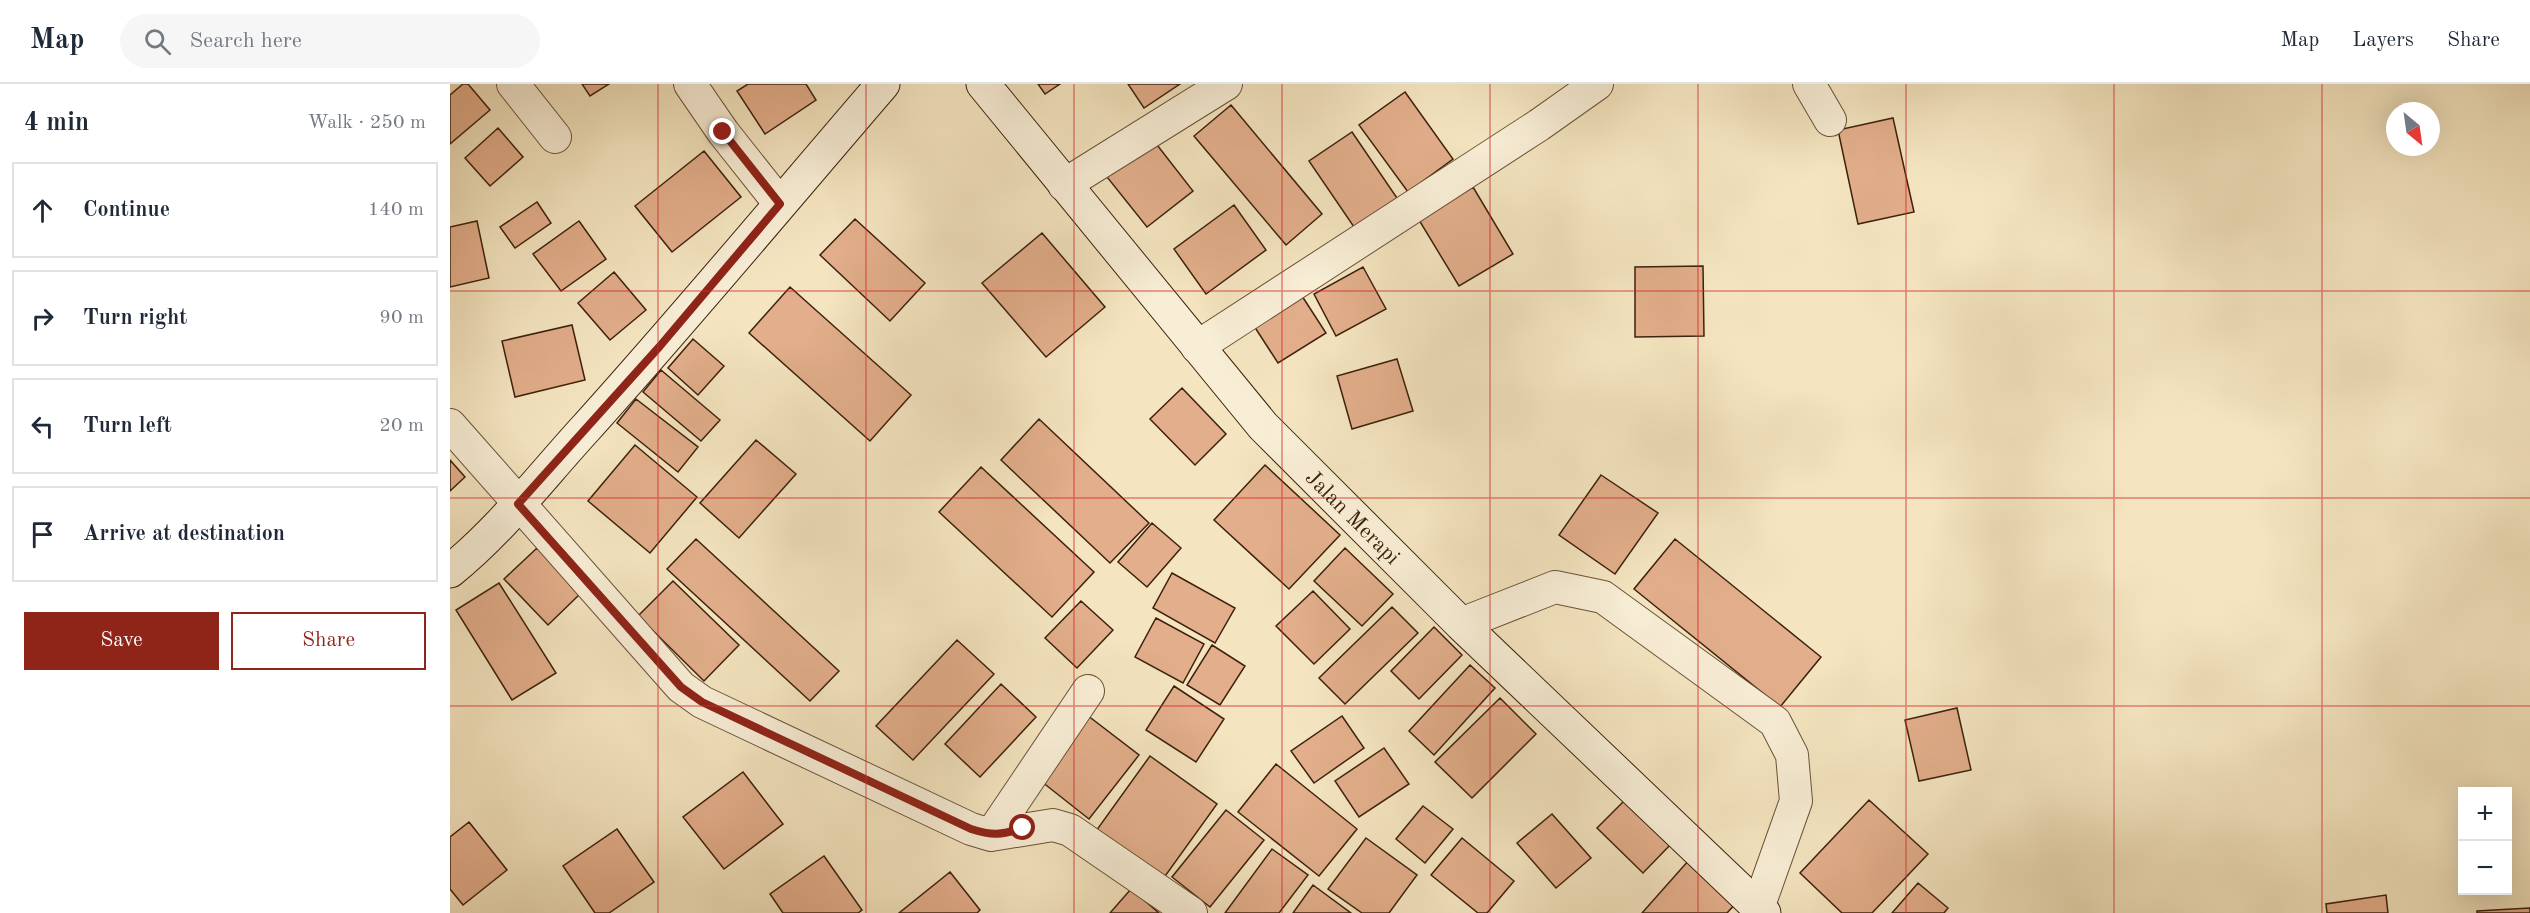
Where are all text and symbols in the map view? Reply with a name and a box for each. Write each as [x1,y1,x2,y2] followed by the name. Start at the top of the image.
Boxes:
[120,14,540,68] search box
[141,25,174,58] icon: search
[30,27,84,55] text: Map
[189,30,302,52] text: Search here
[2280,30,2319,51] text: Map
[2352,30,2414,51] text: Layers
[2447,30,2500,51] text: Share
[2386,102,2440,156] north arrow
[24,110,89,136] text: 4 min
[307,113,426,133] text: Walk · 250 m
[709,118,735,144] route end
[26,194,59,227] icon: ahead
[83,199,170,221] text: Continue
[368,200,424,220] text: 140 m
[26,302,59,335] icon: right
[83,307,187,329] text: Turn right
[379,308,424,328] text: 90 m
[26,410,59,443] icon: left
[83,415,172,437] text: Turn left
[379,416,424,436] text: 20 m
[1301,466,1404,569] street label: Jalan Merapi
[26,518,59,551] icon: arrive
[83,523,285,545] text: Arrive at destination
[24,612,219,670] button: Save
[231,612,426,670] button: Share
[2458,787,2512,895] map controls
[2458,787,2512,841] button: +
[1009,814,1035,840] route start
[2458,841,2512,895] button: −

